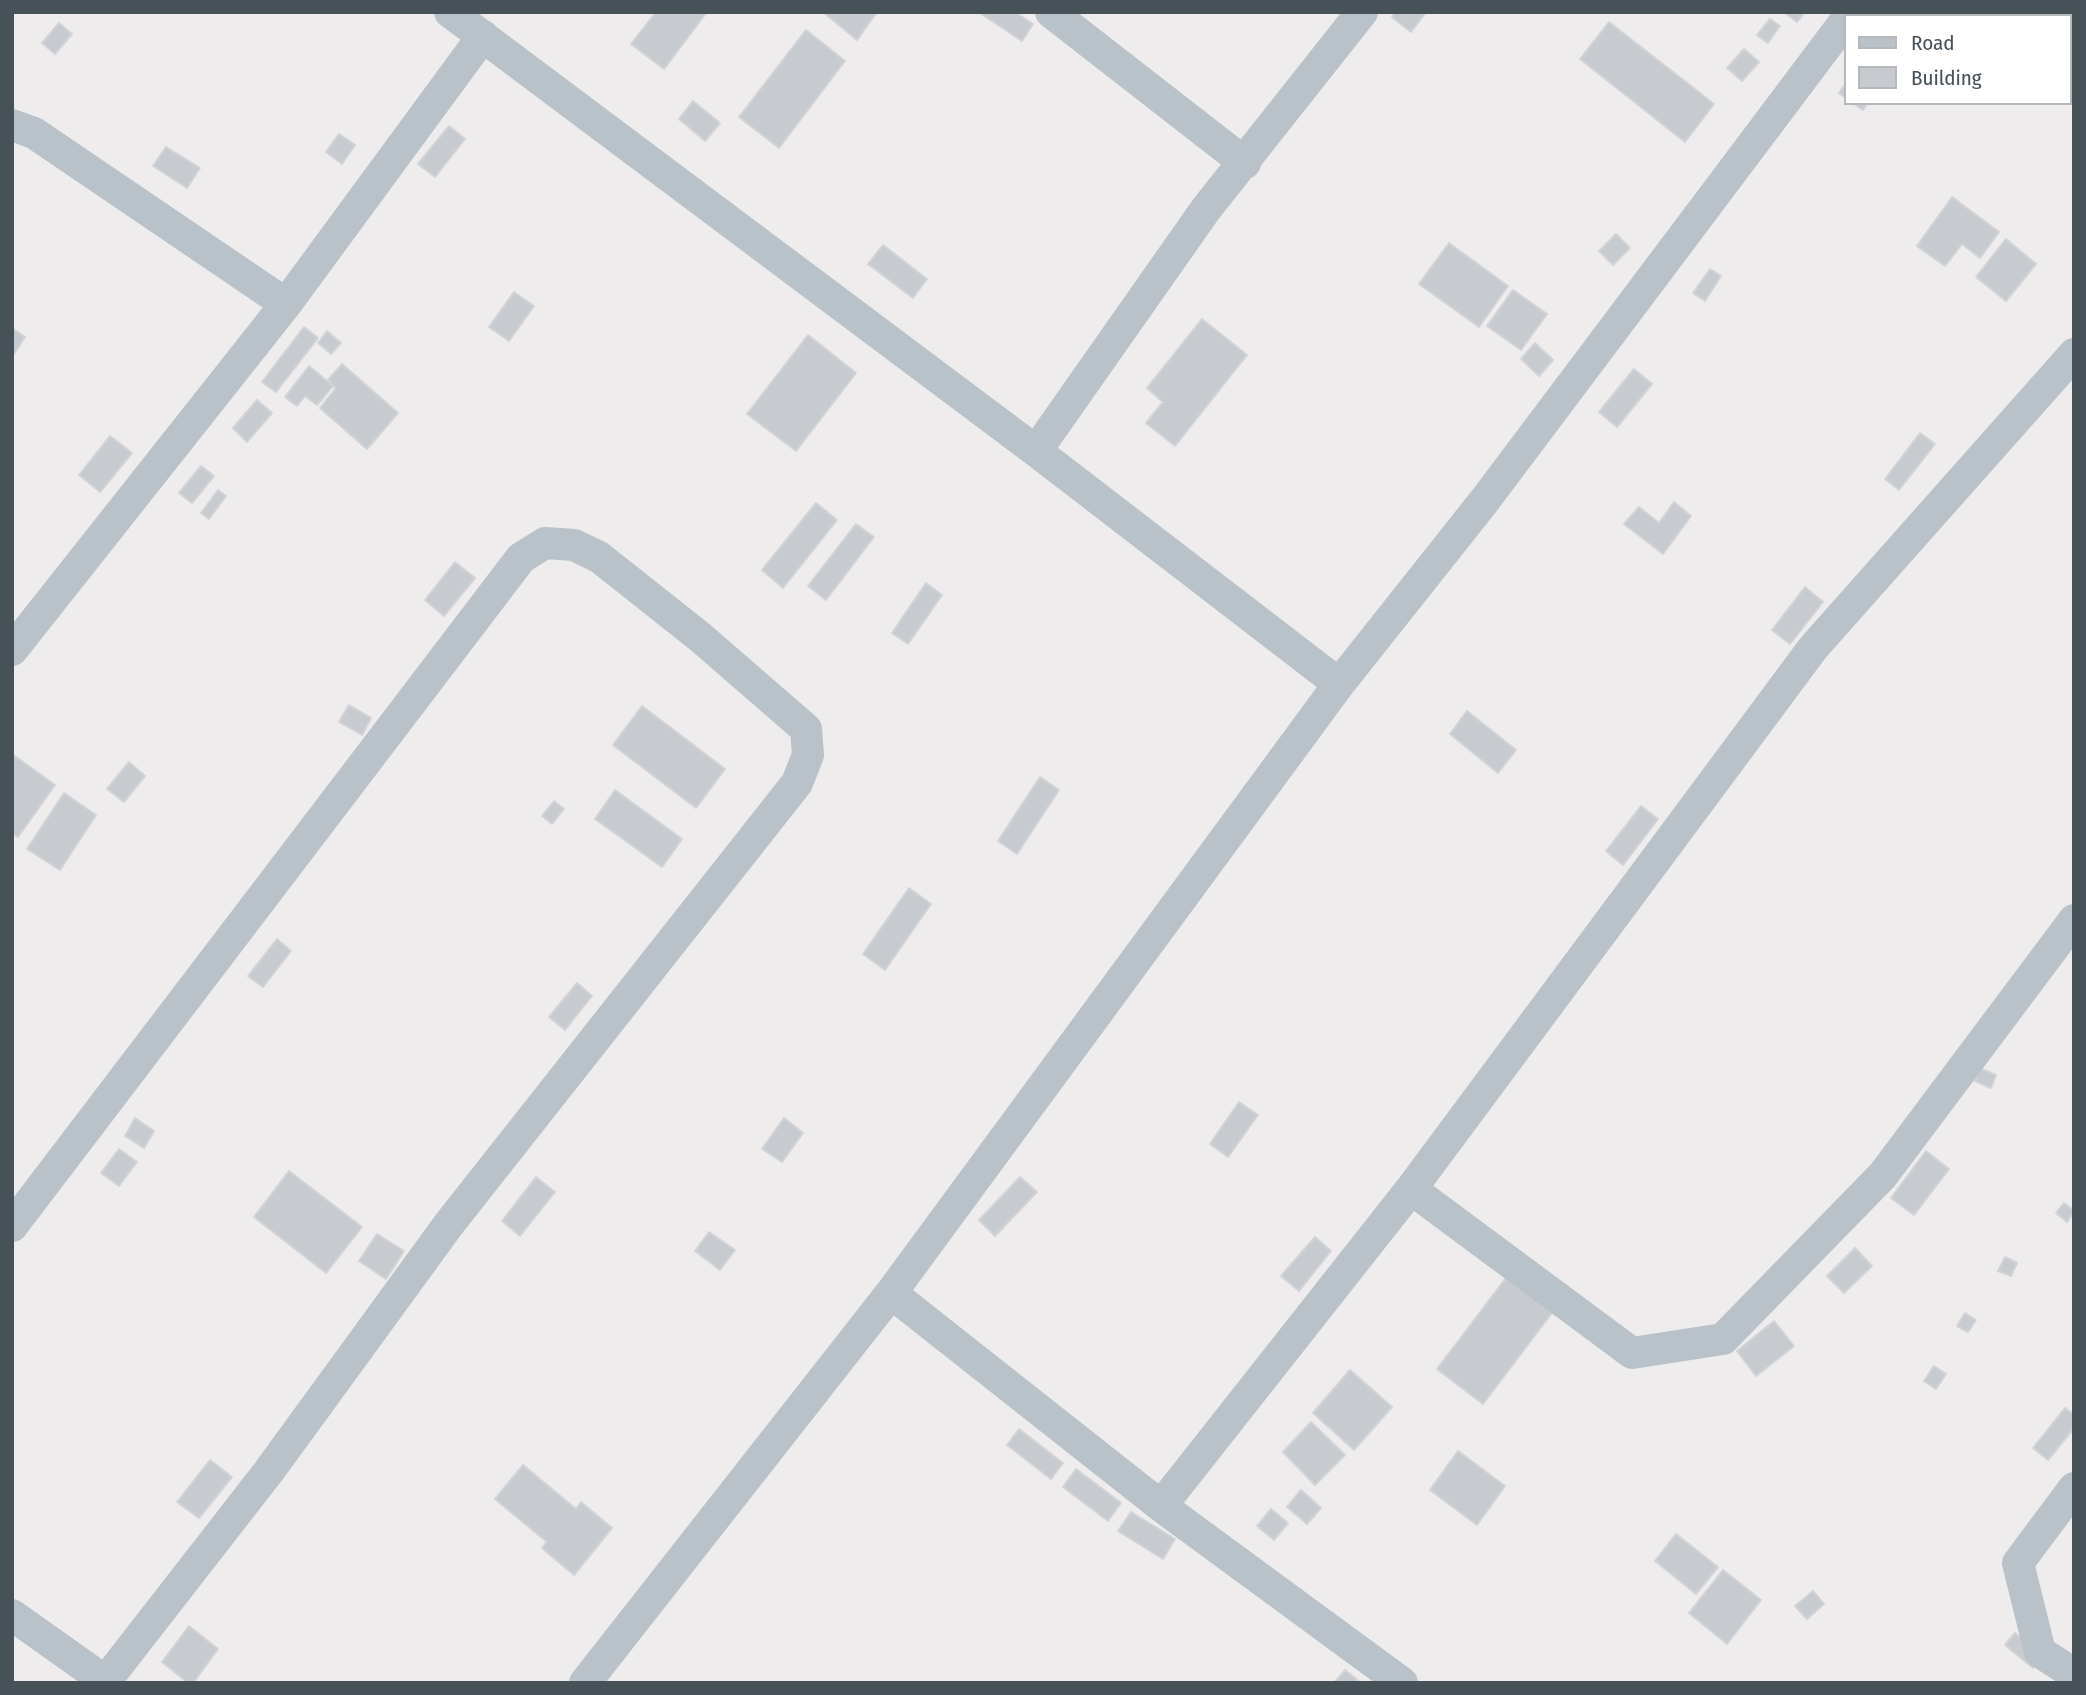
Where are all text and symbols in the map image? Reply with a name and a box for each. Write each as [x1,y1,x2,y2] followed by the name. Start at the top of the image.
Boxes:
[1844,14,2072,105] legend
[1911,30,1955,56] text: Road
[1911,65,1982,91] text: Building

